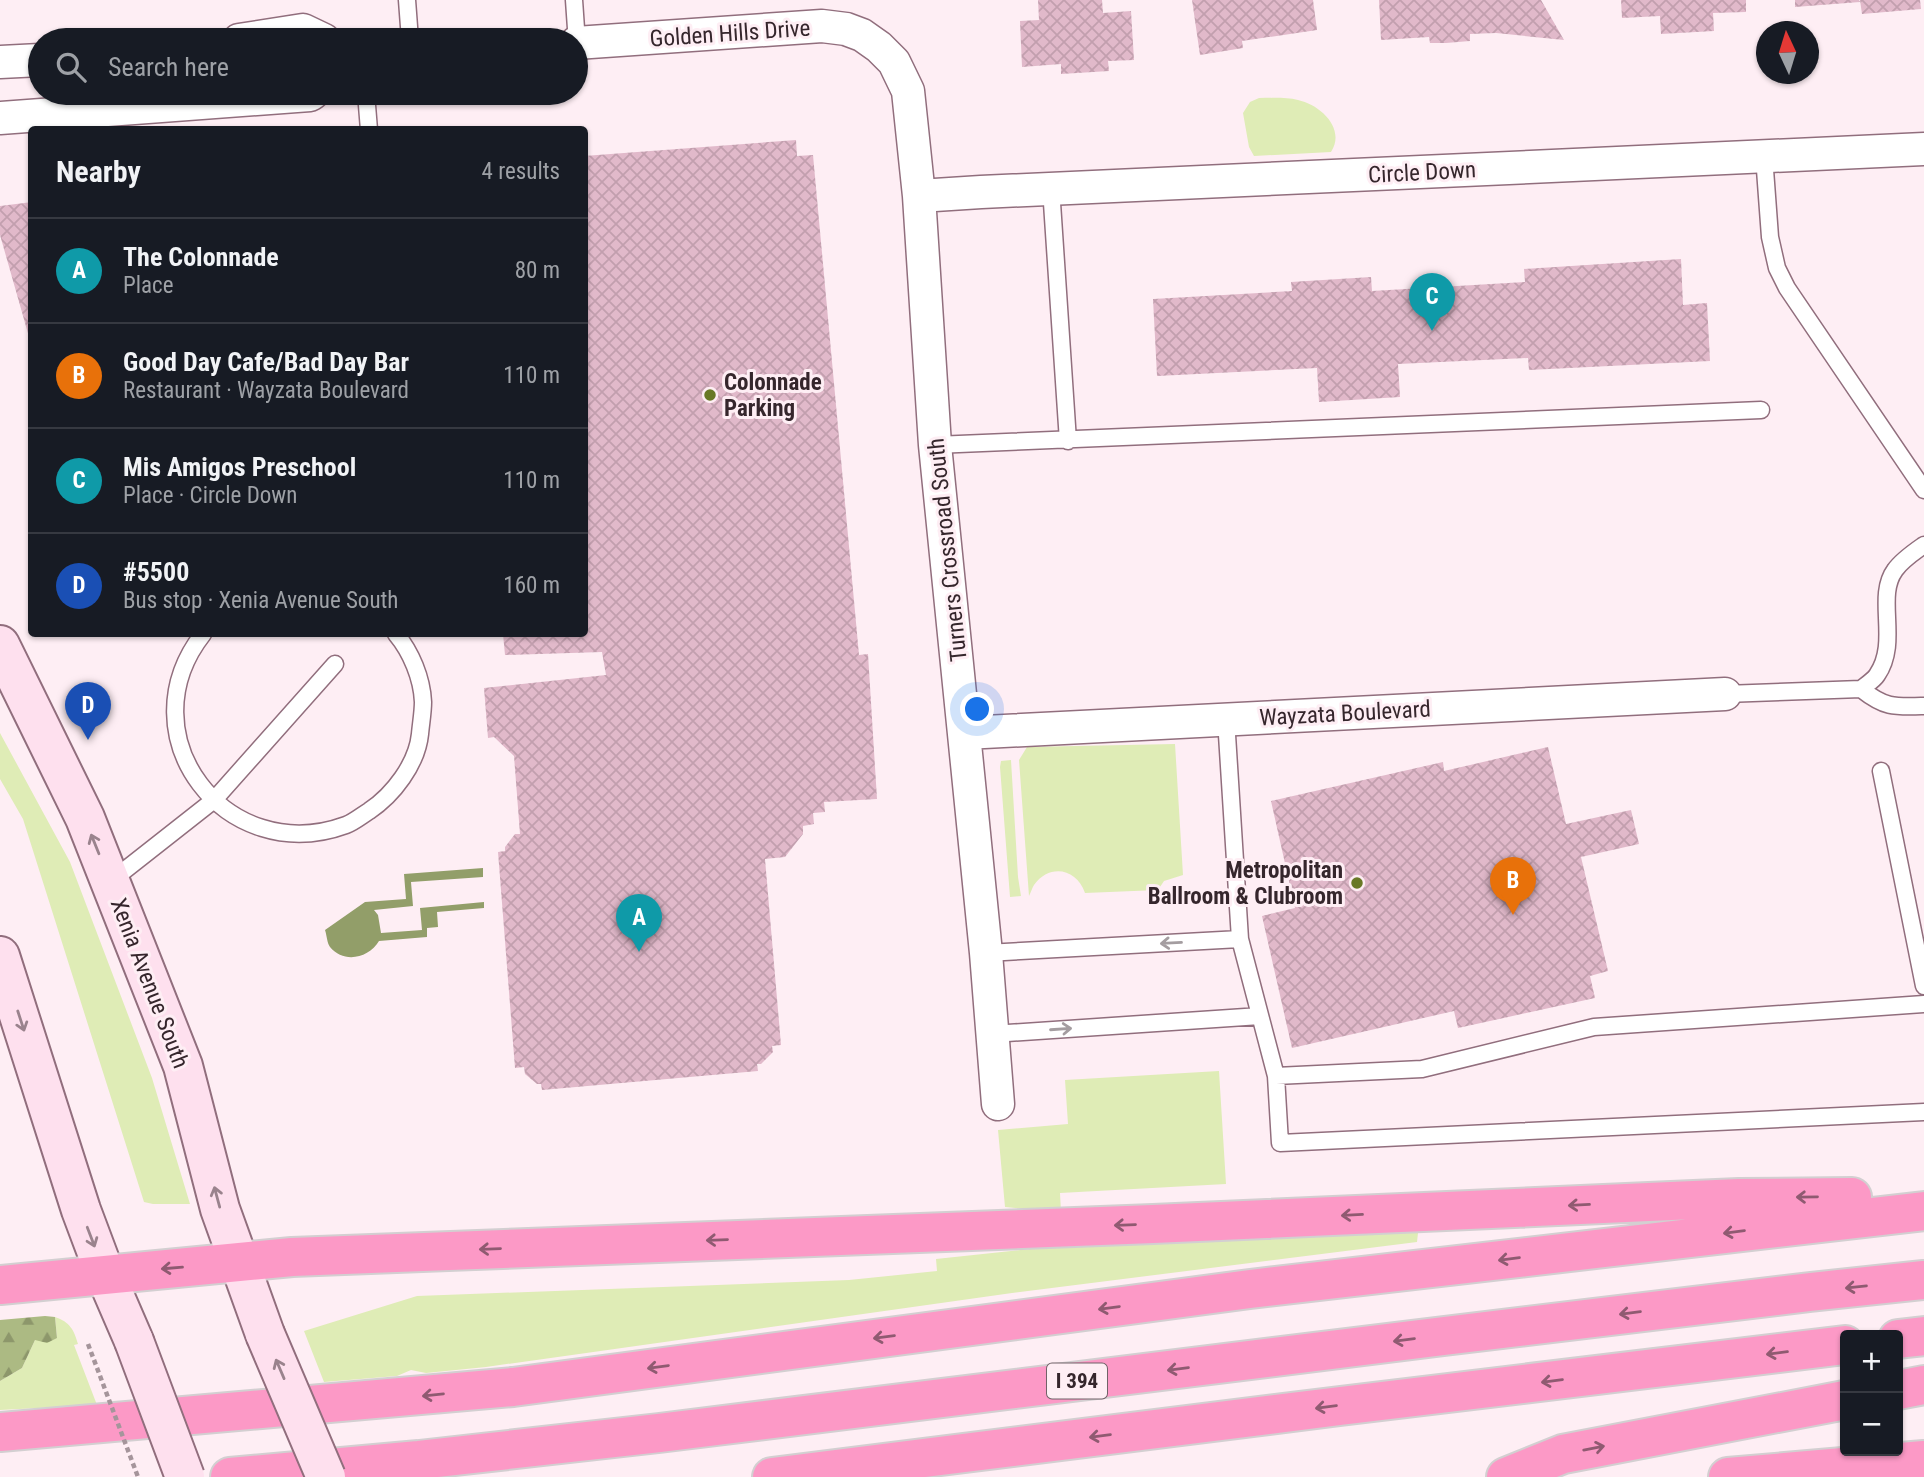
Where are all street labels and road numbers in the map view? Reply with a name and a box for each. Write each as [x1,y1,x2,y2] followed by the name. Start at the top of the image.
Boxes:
[649,14,811,53] street label: Golden Hills Drive
[1367,156,1477,189] street label: Circle Down
[922,437,973,663] street label: Turners Crossroad South
[1259,696,1432,731] street label: Wayzata Boulevard
[105,894,194,1072] street label: Xenia Avenue South
[1047,1364,1107,1398] road number: I 394

